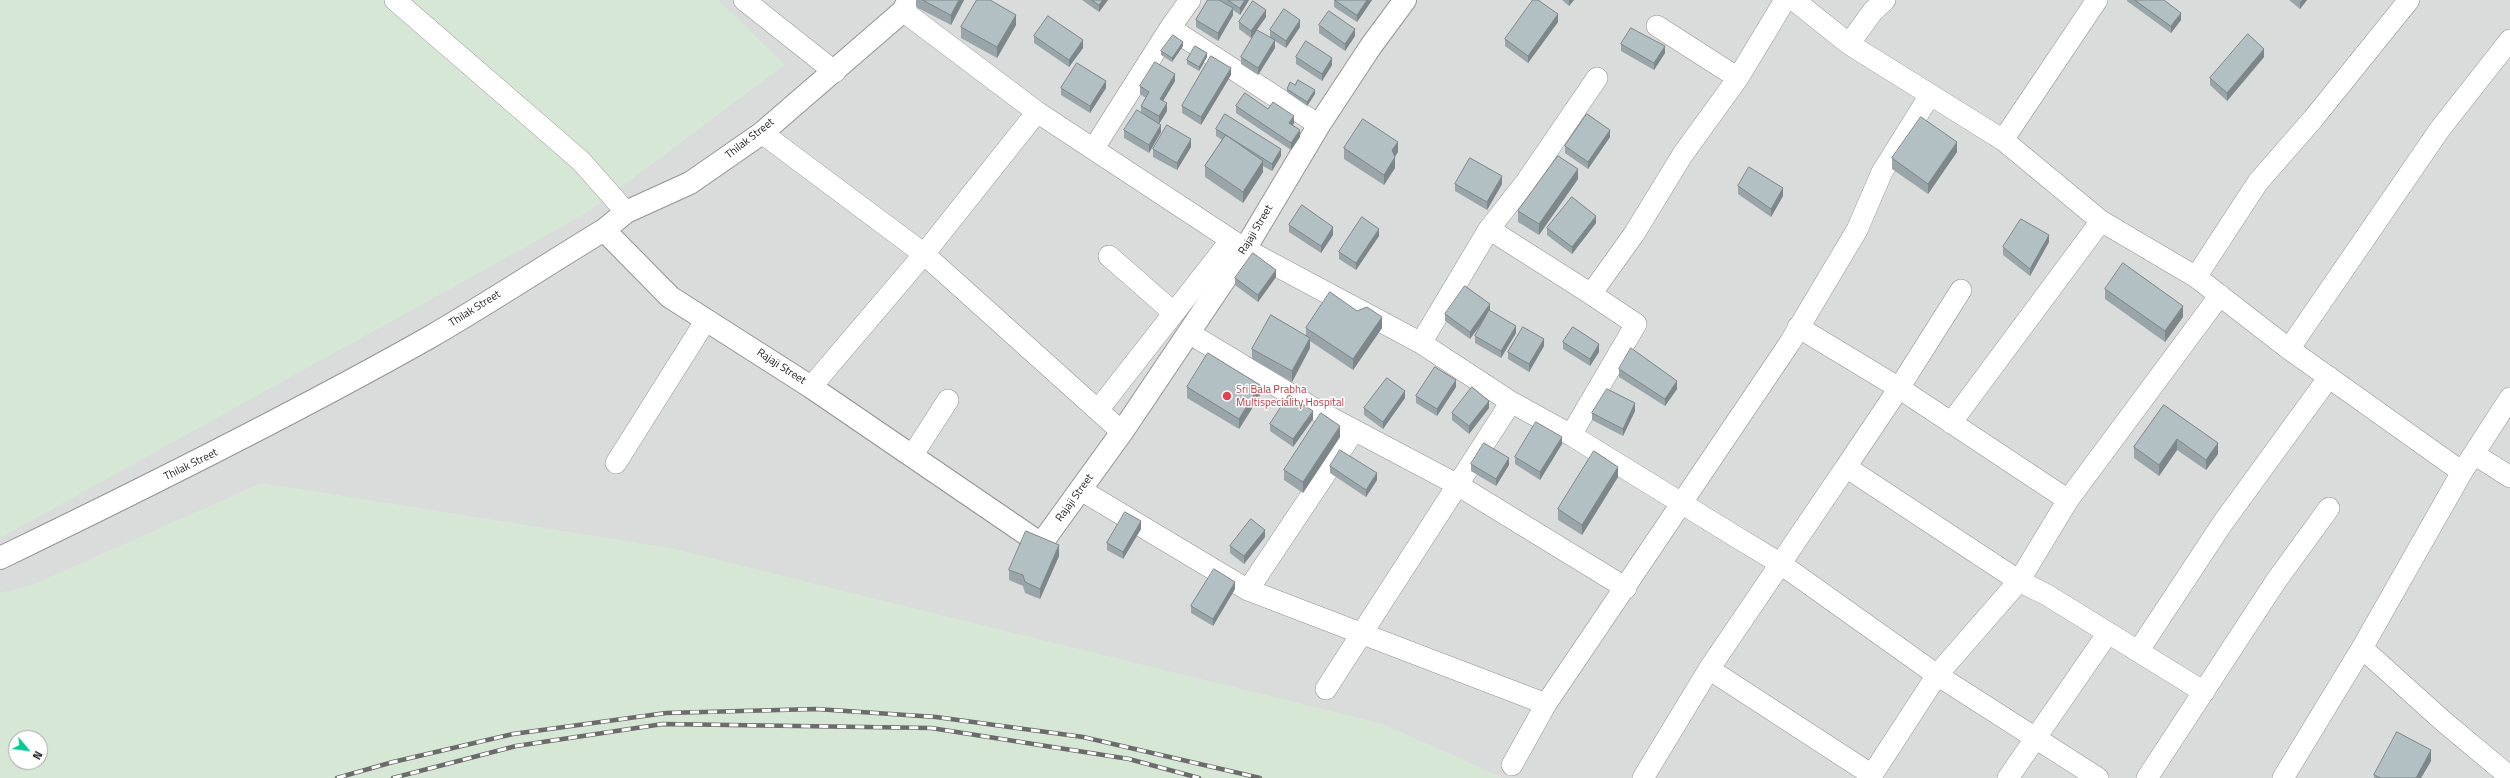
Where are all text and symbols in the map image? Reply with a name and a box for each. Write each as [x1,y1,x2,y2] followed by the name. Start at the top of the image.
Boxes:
[723,116,777,162] street label: Thilak Street
[1236,203,1276,257] street label: Rajaji Street
[447,288,503,330] street label: Thilak Street
[754,346,808,388] street label: Rajaji Street
[1236,383,1344,409] place label: Sri Bala Prabha Multispeciality Hospital
[1221,390,1233,402] marker: Sri Bala Prabha Multispeciality Hospital
[162,446,220,484] street label: Thilak Street
[1053,472,1097,524] street label: Rajaji Street
[8,730,48,770] north arrow
[29,748,46,763] text: N

